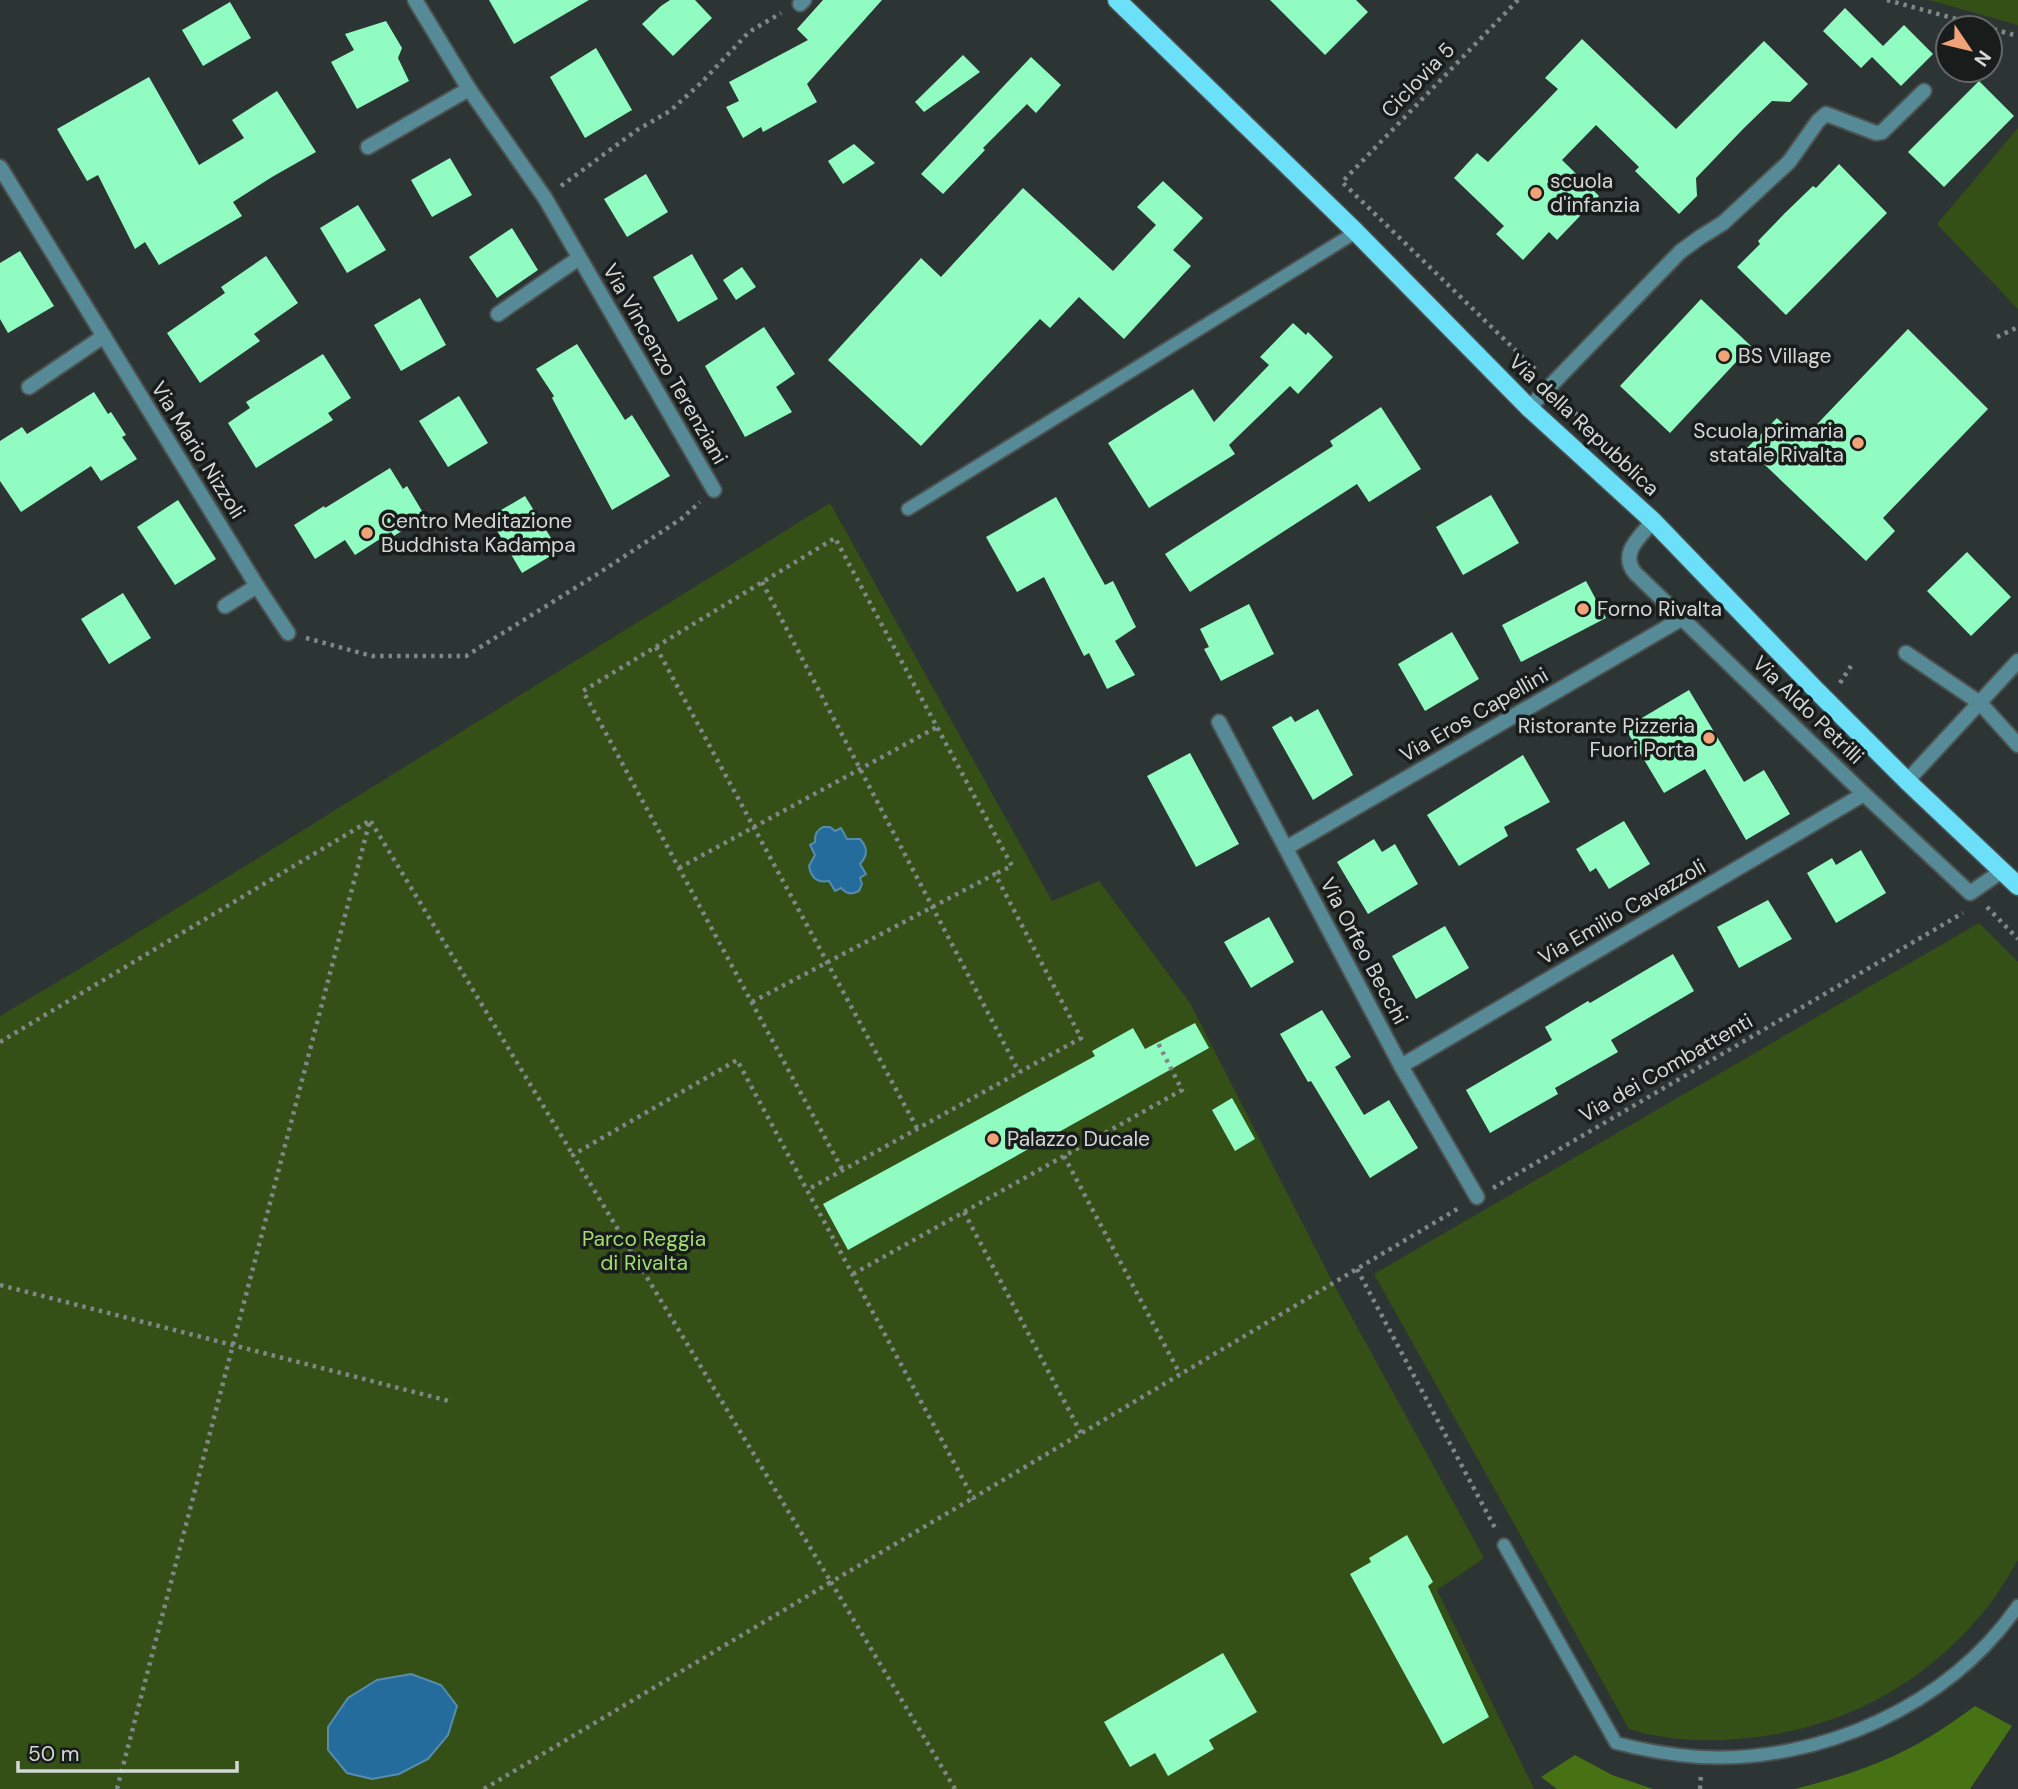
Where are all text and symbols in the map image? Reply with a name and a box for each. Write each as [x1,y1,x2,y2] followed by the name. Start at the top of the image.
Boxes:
[1934,14,2004,84] north arrow
[1375,36,1461,124] street label: Ciclovia 5
[1968,46,1997,71] text: N
[1550,167,1640,219] place label: scuola d'infanzia
[1528,185,1544,201] marker: scuola d'infanzia
[596,259,734,469] street label: Via Vincenzo Terenziani
[1738,342,1832,370] place label: BS Village
[1503,348,1665,502] street label: Via della Repubblica
[1716,348,1732,364] marker: BS Village
[145,376,251,524] street label: Via Mario Nizzoli
[1693,417,1844,469] place label: Scuola primaria statale Rivalta
[1850,435,1866,451] marker: Scuola primaria statale Rivalta
[381,507,576,559] place label: Centro Meditazione Buddhista Kadampa
[359,525,375,541] marker: Centro Meditazione Buddhista Kadampa
[1597,595,1722,623] place label: Forno Rivalta
[1575,601,1591,617] marker: Forno Rivalta
[1746,650,1870,770] street label: Via Aldo Petrilli
[1395,661,1553,769] street label: Via Eros Capellini
[1518,712,1695,764] place label: Ristorante Pizzeria Fuori Porta
[1701,730,1717,746] marker: Ristorante Pizzeria Fuori Porta
[1533,853,1711,971] street label: Via Emilio Cavazzoli
[1313,873,1415,1029] street label: Via Orfeo Becchi
[1574,1007,1758,1129] street label: Via dei Combattenti
[1007,1125,1150,1153] place label: Palazzo Ducale
[985,1131,1001,1147] marker: Palazzo Ducale
[582,1225,706,1277] park label: Parco Reggia di Rivalta
[18,1730,236,1774] scale bar
[28,1740,79,1768] text: 50 m

